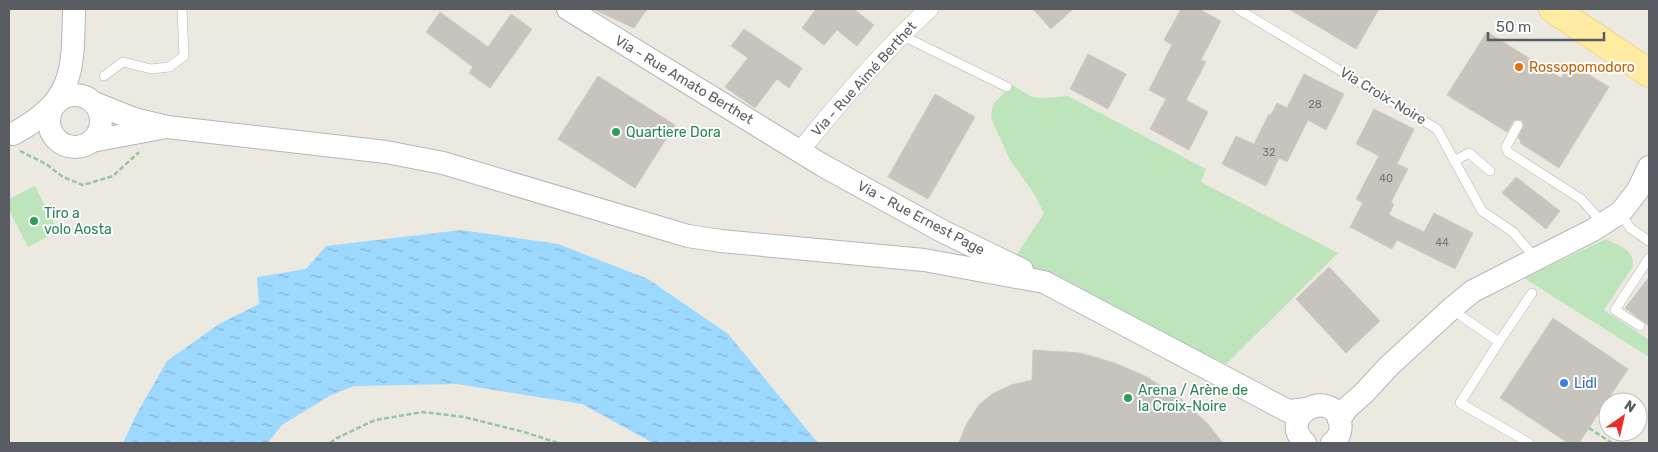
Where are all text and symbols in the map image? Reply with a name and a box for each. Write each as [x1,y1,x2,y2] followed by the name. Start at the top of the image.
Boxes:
[1488,10,1604,42] scale bar
[808,18,920,140] street label: Via - Rue Aimé Berthet
[1496,18,1531,36] text: 50 m
[612,32,757,128] street label: Via - Rue Amato Berthet
[1529,59,1635,76] place label: Rossopomodoro
[1513,61,1525,73] marker: Rossopomodoro
[1337,64,1429,128] street label: Via Croix-Noire
[1308,98,1322,111] house number: 28
[626,124,721,141] place label: Quartiere Dora
[610,126,622,138] marker: Quartiere Dora
[1262,146,1276,159] house number: 32
[1379,172,1393,185] house number: 40
[854,177,988,259] street label: Via - Rue Ernest Page
[44,205,112,238] place label: Tiro a volo Aosta
[28,215,40,227] marker: Tiro a volo Aosta
[1435,236,1449,249] house number: 44
[1574,375,1597,392] place label: Lidl
[1558,377,1570,389] marker: Lidl
[1138,382,1248,415] place label: Arena / Arène de la Croix-Noire
[1122,392,1134,404] marker: Arena / Arène de la Croix-Noire
[1598,392,1648,442] north arrow
[1621,397,1639,417] text: N

